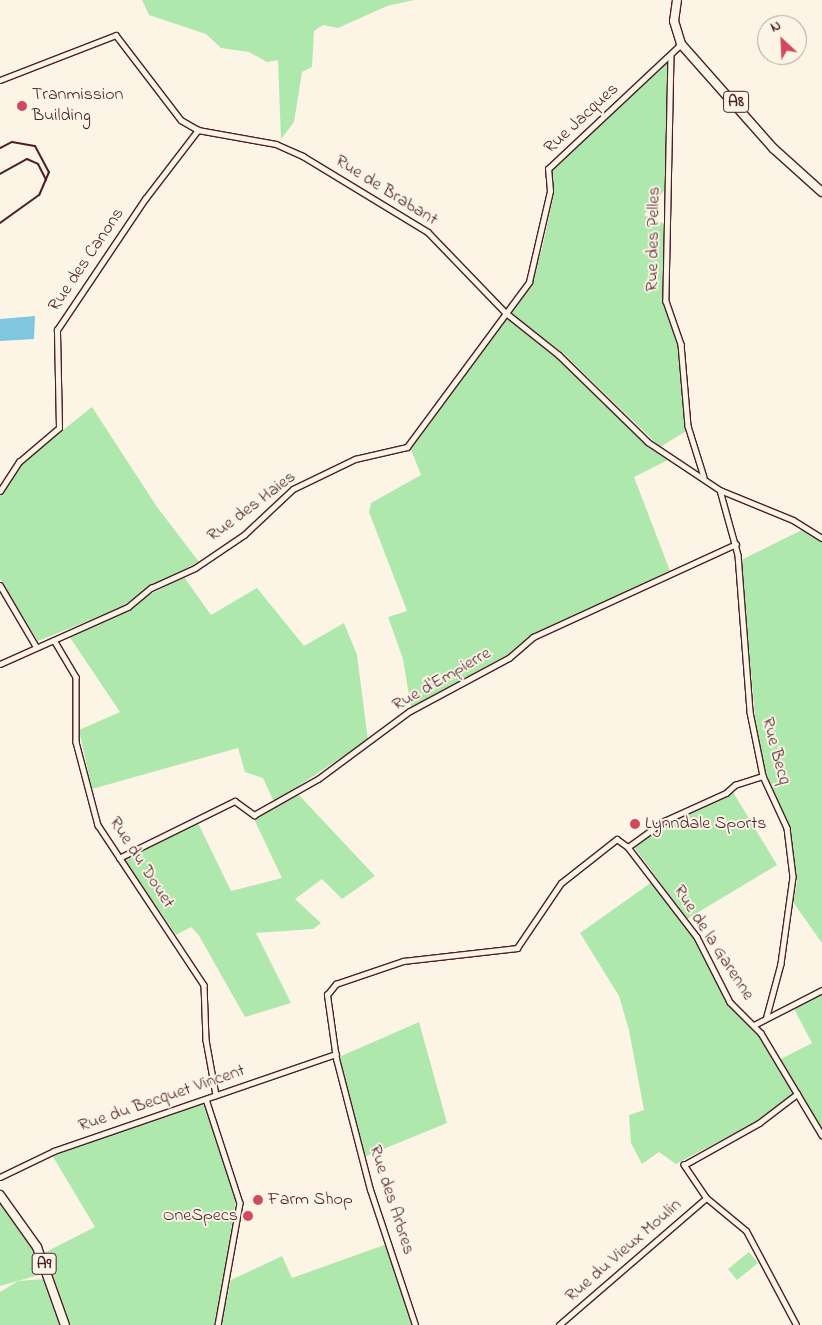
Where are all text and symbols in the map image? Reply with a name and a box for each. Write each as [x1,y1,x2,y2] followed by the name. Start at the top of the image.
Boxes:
[757,15,807,65] north arrow
[767,15,785,38] text: N
[540,79,624,159] street label: Rue Jacques
[32,85,123,128] place label: Tranmission Building
[722,88,750,115] road number: A8
[16,100,28,112] marker: Tranmission Building
[331,151,441,231] street label: Rue de Brabant
[642,186,666,292] street label: Rue des Pelles
[44,204,130,316] street label: Rue des Canons
[203,467,301,547] street label: Rue des Haies
[389,643,495,717] street label: Rue d'Empierre
[756,715,794,787] street label: Rue Becq
[103,813,179,913] street label: Rue du Douet
[645,813,766,835] place label: Lynndale Sports
[629,818,641,830] marker: Lynndale Sports
[668,881,758,1005] street label: Rue de la Garenne
[76,1060,248,1138] street label: Rue du Becquet Vincent
[363,1143,419,1257] street label: Rue des Arbres
[268,1189,353,1211] place label: Farm Shop
[252,1194,264,1206] marker: Farm Shop
[562,1195,686,1307] street label: Rue du Vieux Moulin
[163,1205,238,1227] place label: OneSpecs
[242,1210,254,1222] marker: OneSpecs
[32,1250,56,1278] road number: A9

